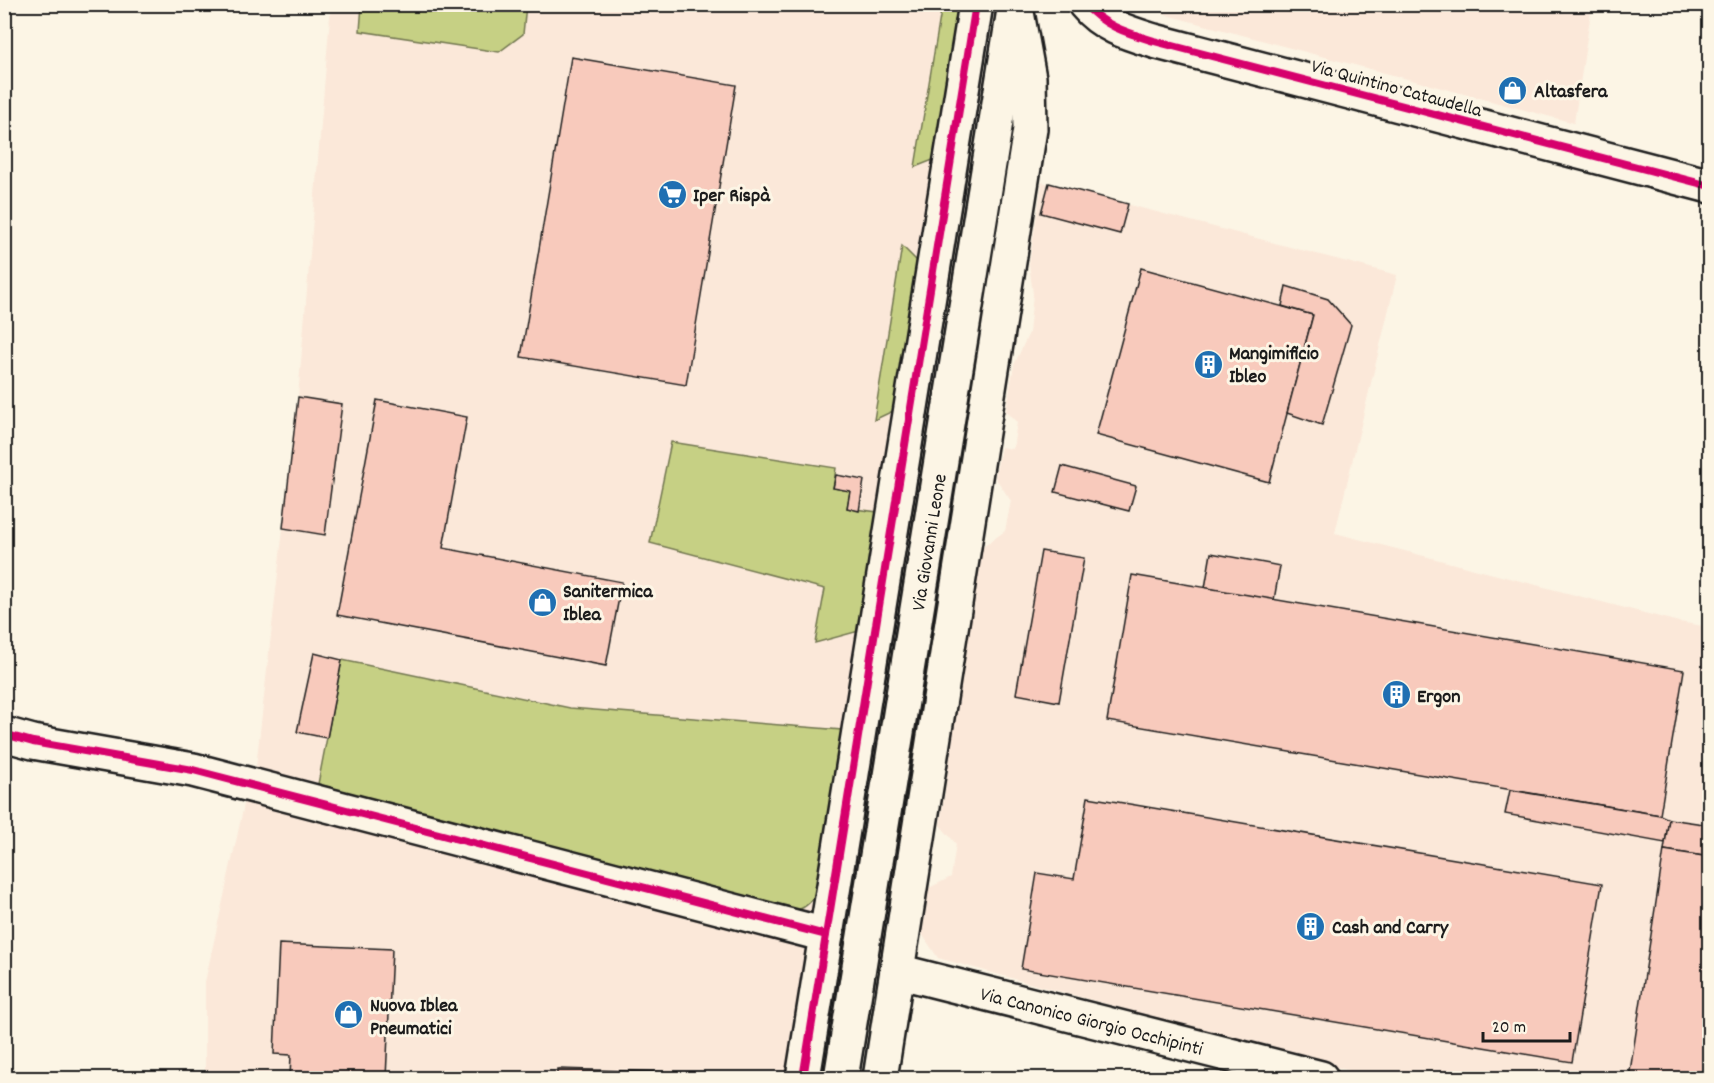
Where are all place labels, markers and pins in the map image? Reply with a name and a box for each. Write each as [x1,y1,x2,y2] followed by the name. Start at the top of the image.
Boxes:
[1497,74,1529,106] shop icon: Altasfera
[1534,79,1608,107] place label: Altasfera
[656,178,688,210] supermarket icon: Iper Rispà
[693,183,771,211] place label: Iper Rispà
[1229,341,1319,392] place label: Mangimificio Ibleo
[1192,348,1224,380] building icon: Mangimificio Ibleo
[563,579,653,630] place label: Sanitermica Iblea
[526,586,558,618] shop icon: Sanitermica Iblea
[1380,679,1412,711] building icon: Ergon
[1417,684,1460,712] place label: Ergon
[1295,910,1327,942] building icon: Cash and Carry
[1332,915,1449,943] place label: Cash and Carry
[370,993,458,1044] place label: Nuova Iblea Pneumatici
[333,999,365,1031] shop icon: Nuova Iblea Pneumatici

